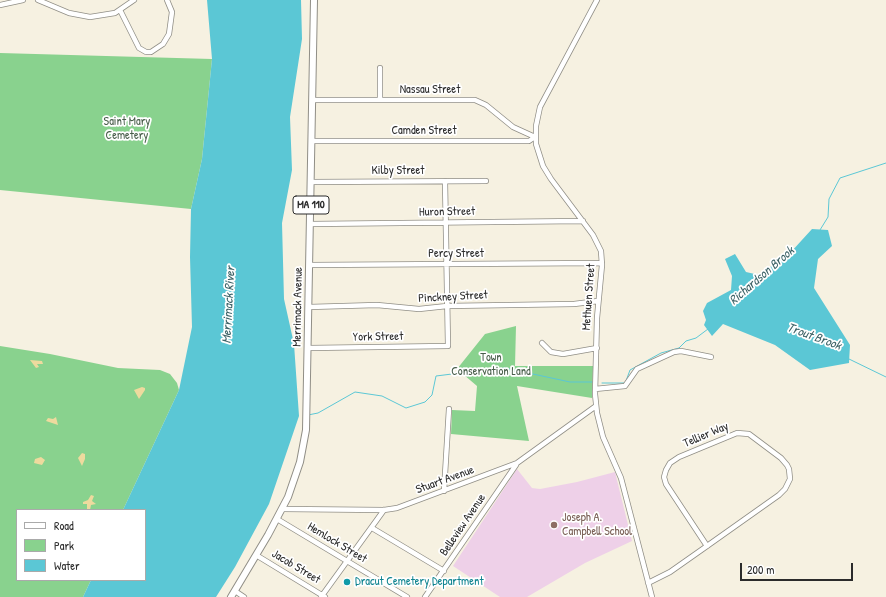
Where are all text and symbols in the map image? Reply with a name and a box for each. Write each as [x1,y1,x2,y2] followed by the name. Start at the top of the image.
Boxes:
[400,83,460,97] street label: Nassau Street
[104,115,150,143] park label: Saint Mary Cemetery
[391,124,457,138] street label: Camden Street
[372,164,424,178] street label: Kilby Street
[293,196,329,214] road number: MA 110
[419,204,475,220] street label: Huron Street
[726,244,798,308] water label: Richardson Brook
[428,247,484,261] street label: Percy Street
[579,263,599,331] street label: Methuen Street
[219,266,239,344] water label: Merrimack River
[290,267,306,347] street label: Merrimack Avenue
[418,288,488,306] street label: Pinckney Street
[785,320,843,354] water label: Trout Brook
[353,329,403,345] street label: York Street
[451,351,531,379] park label: Town Conservation Land
[681,419,731,451] street label: Tellier Way
[414,463,476,497] street label: Stuart Avenue
[437,491,489,559] street label: Belleview Avenue
[16,509,146,581] legend
[562,511,632,539] place label: Joseph A. Campbell School
[54,517,74,534] text: Road
[305,520,369,566] street label: Hemlock Street
[549,520,559,530] marker: Joseph A. Campbell School
[54,537,74,554] text: Park
[269,547,323,587] street label: Jacob Street
[742,555,855,581] scale bar
[54,557,80,574] text: Water
[747,561,774,578] text: 200 m
[355,575,484,589] place label: Dracut Cemetery Department
[342,577,352,587] marker: Dracut Cemetery Department

